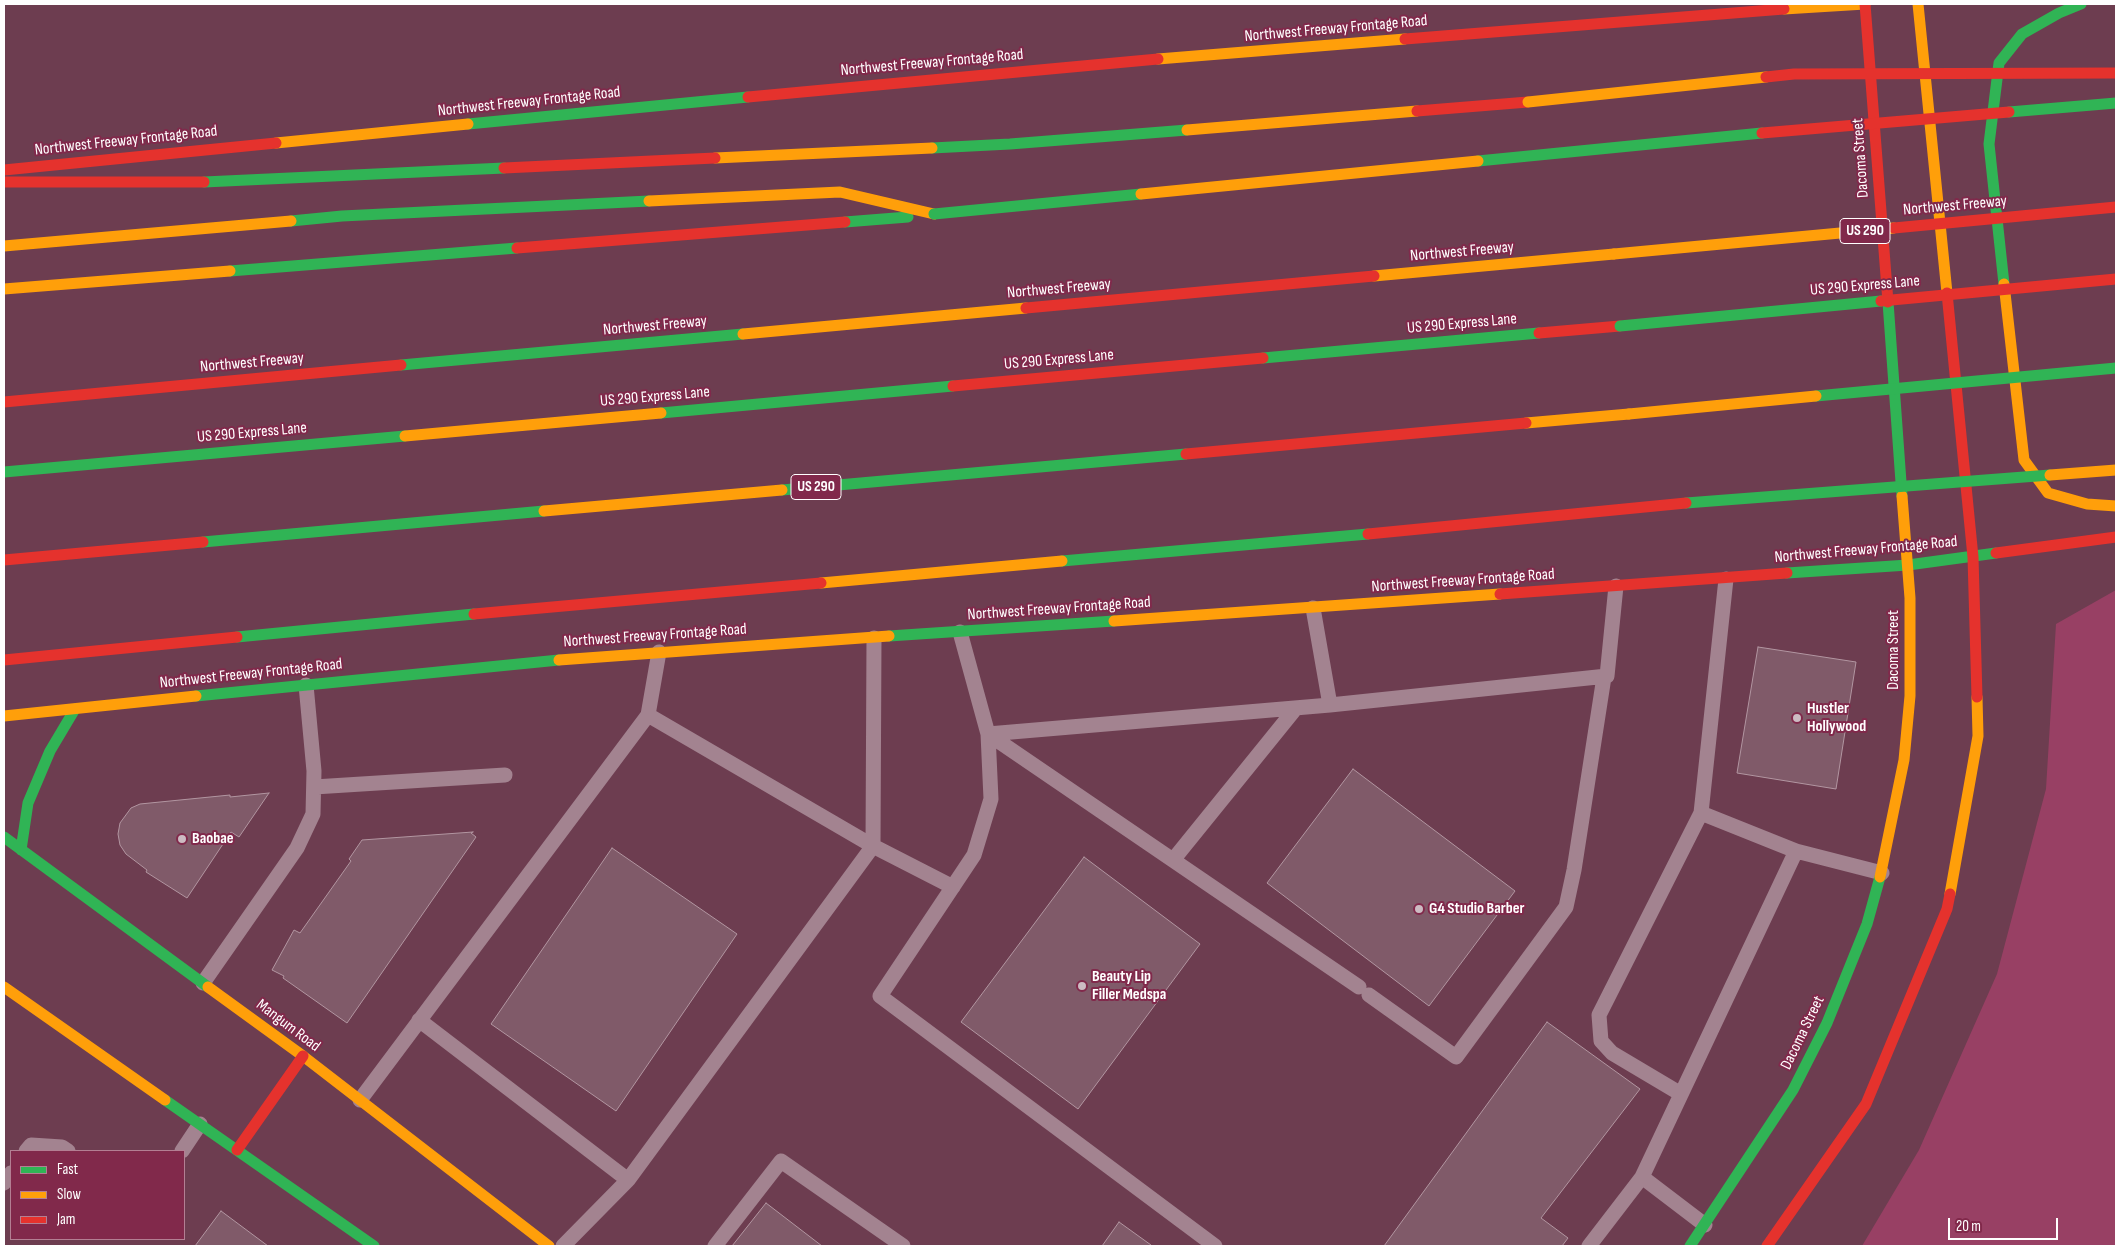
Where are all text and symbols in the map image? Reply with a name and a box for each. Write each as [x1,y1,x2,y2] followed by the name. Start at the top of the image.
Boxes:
[1244,11,1428,47] street label: Northwest Freeway Frontage Road
[840,45,1024,81] street label: Northwest Freeway Frontage Road
[437,83,621,121] street label: Northwest Freeway Frontage Road
[1849,118,1873,198] street label: Dacoma Street
[34,122,218,160] street label: Northwest Freeway Frontage Road
[1902,192,2008,220] street label: Northwest Freeway
[1840,218,1890,244] road number: US 290
[1409,238,1515,266] street label: Northwest Freeway
[1809,272,1921,300] street label: US 290 Express Lane
[1006,275,1112,303] street label: Northwest Freeway
[1406,310,1518,338] street label: US 290 Express Lane
[602,312,708,340] street label: Northwest Freeway
[1003,346,1115,374] street label: US 290 Express Lane
[199,349,305,377] street label: Northwest Freeway
[599,383,711,411] street label: US 290 Express Lane
[196,419,308,447] street label: US 290 Express Lane
[791,474,841,500] road number: US 290
[1774,532,1958,568] street label: Northwest Freeway Frontage Road
[1371,565,1555,597] street label: Northwest Freeway Frontage Road
[967,593,1151,625] street label: Northwest Freeway Frontage Road
[1884,610,1904,690] street label: Dacoma Street
[563,620,747,652] street label: Northwest Freeway Frontage Road
[159,655,343,693] street label: Northwest Freeway Frontage Road
[1807,699,1866,737] place label: Hustler Hollywood
[1791,712,1803,724] marker: Hustler Hollywood
[192,829,234,849] place label: Baobae
[176,833,188,845] marker: Baobae
[1429,899,1524,919] place label: G4 Studio Barber
[1413,903,1425,915] marker: G4 Studio Barber
[1092,967,1166,1005] place label: Beauty Lip Filler Medspa
[1076,980,1088,992] marker: Beauty Lip Filler Medspa
[1777,993,1829,1073] street label: Dacoma Street
[252,996,324,1056] street label: Mangum Road
[10,1150,185,1240] legend
[57,1160,78,1179] text: Fast
[57,1185,81,1204] text: Slow
[1950,1208,2060,1240] scale bar
[57,1210,75,1229] text: Jam
[1956,1217,1981,1236] text: 20 m

